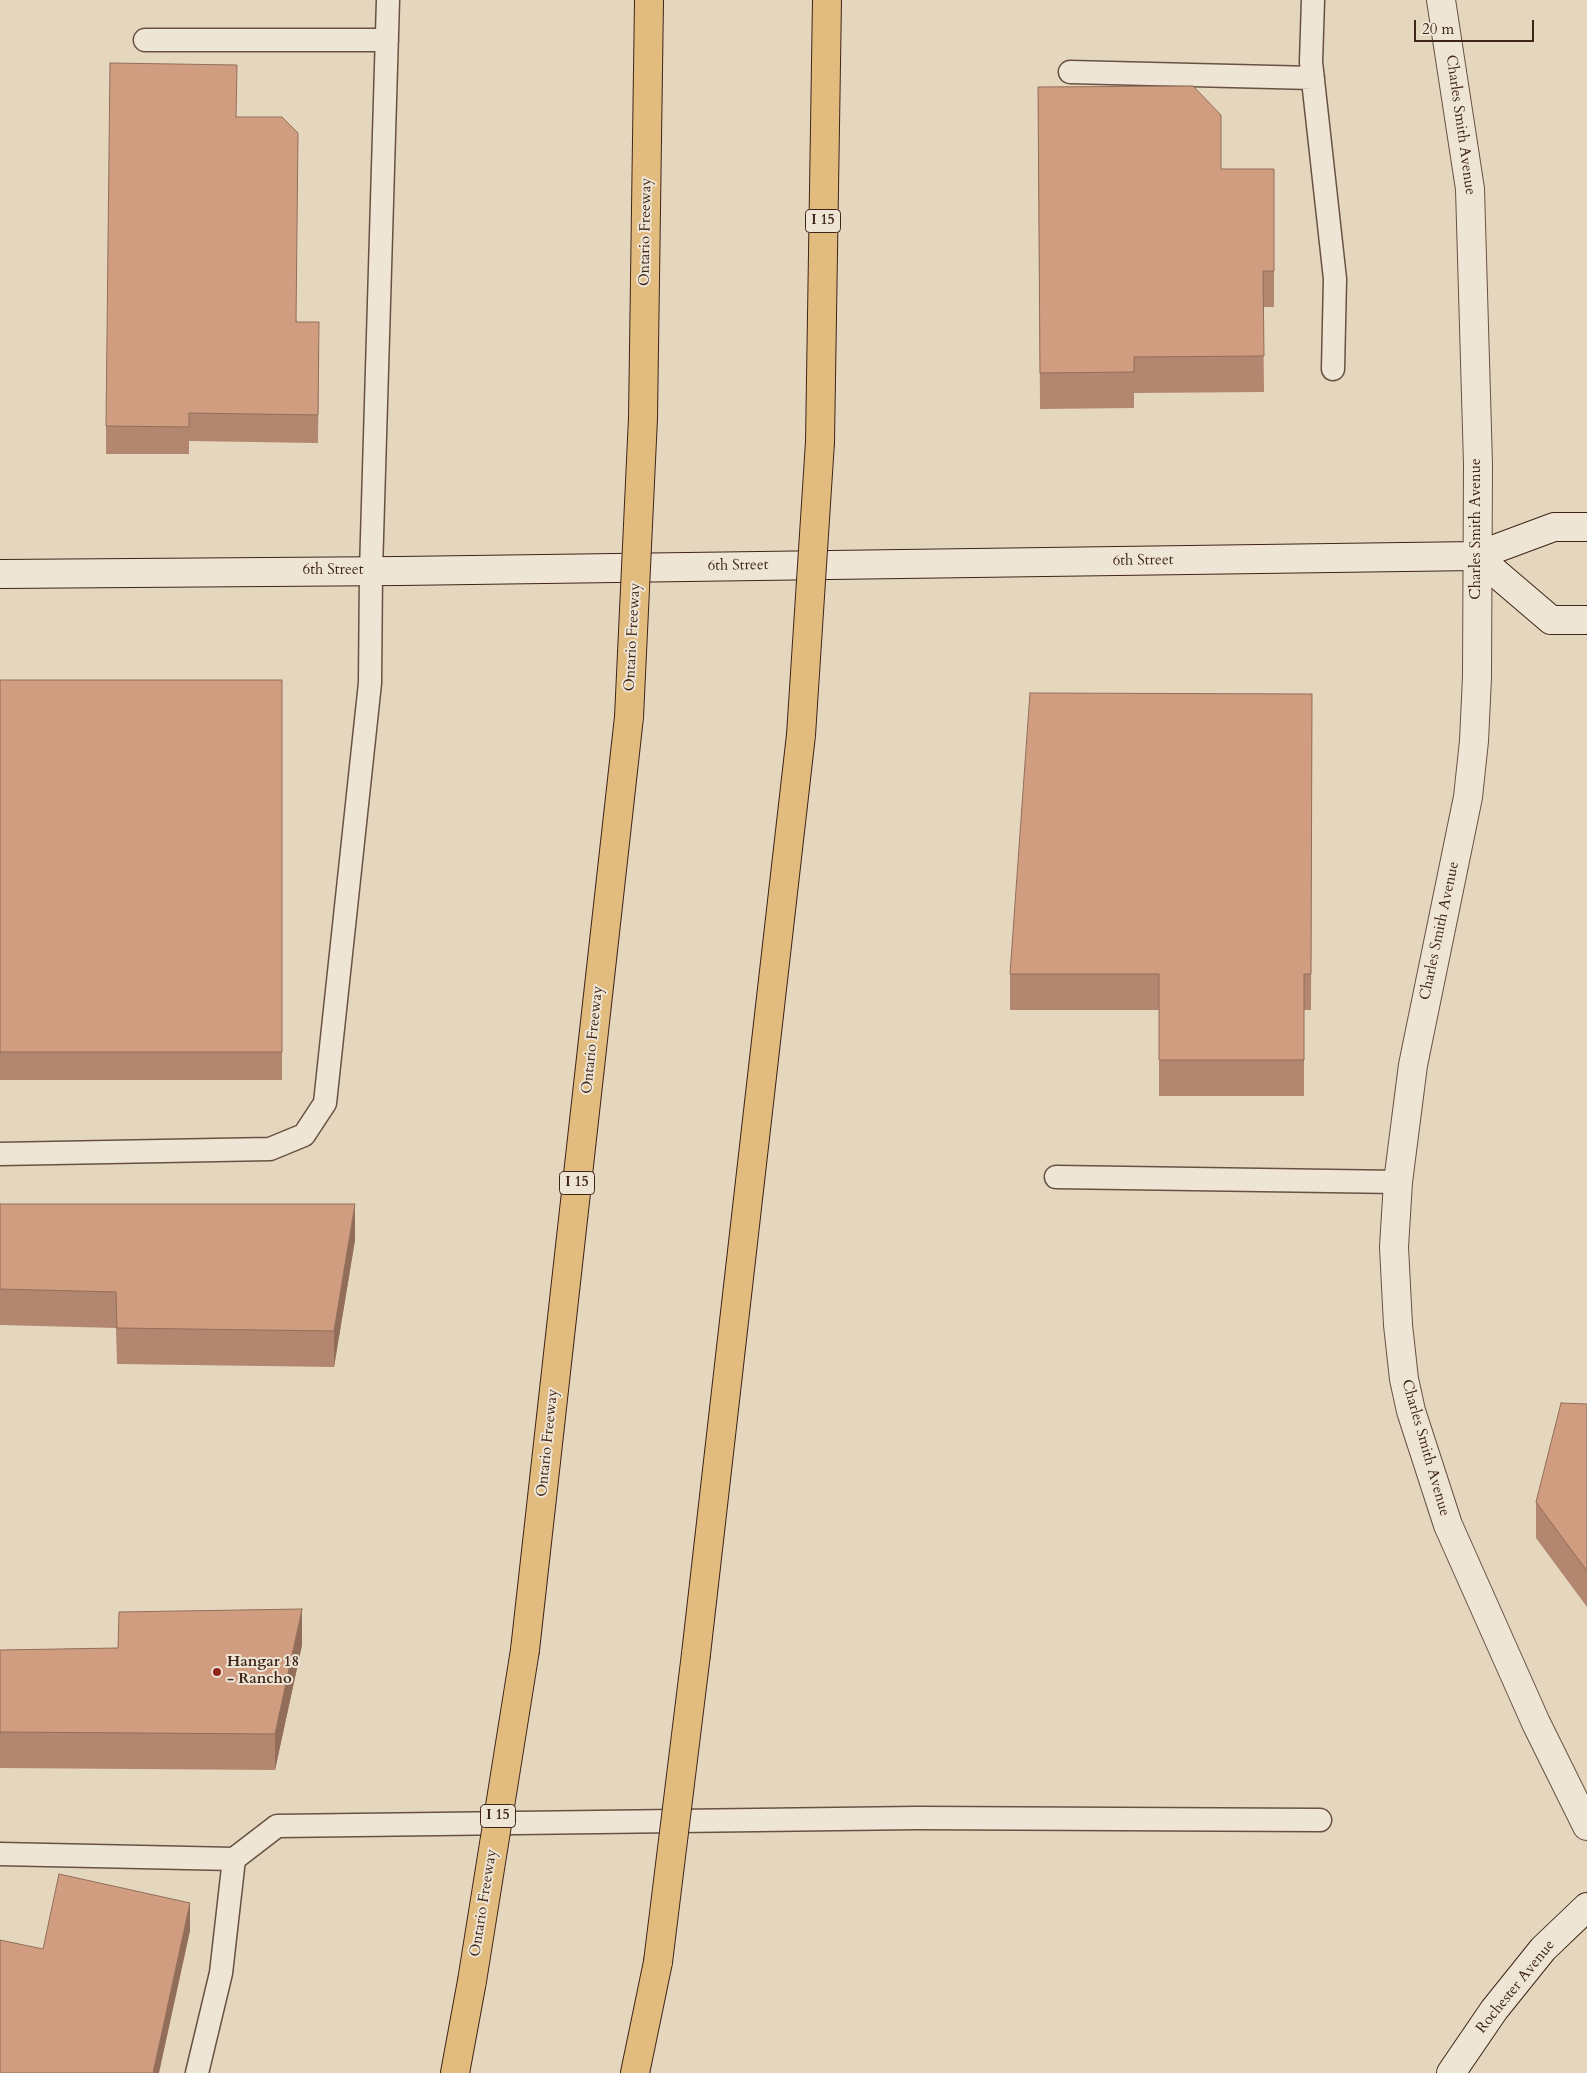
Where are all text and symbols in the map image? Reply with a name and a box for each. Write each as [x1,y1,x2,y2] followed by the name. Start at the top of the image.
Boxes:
[1417,10,1537,42] scale bar
[1422,19,1454,39] text: 20 m
[1441,54,1479,196] street label: Charles Smith Avenue
[636,178,656,286] street label: Ontario Freeway
[806,210,840,232] road number: I 15
[1468,458,1486,600] street label: Charles Smith Avenue
[1112,551,1174,571] street label: 6th Street
[707,556,769,576] street label: 6th Street
[303,562,363,580] street label: 6th Street
[621,582,645,692] street label: Ontario Freeway
[1416,860,1464,1002] street label: Charles Smith Avenue
[578,985,608,1095] street label: Ontario Freeway
[560,1172,594,1194] road number: I 15
[1397,1378,1453,1518] street label: Charles Smith Avenue
[533,1388,563,1498] street label: Ontario Freeway
[227,1654,299,1689] place label: Hangar 18 - Rancho
[211,1666,223,1678] marker: Hangar 18 - Rancho
[480,1804,516,1828] road number: I 15
[467,1848,501,1958] street label: Ontario Freeway
[1473,1937,1559,2037] street label: Rochester Avenue

